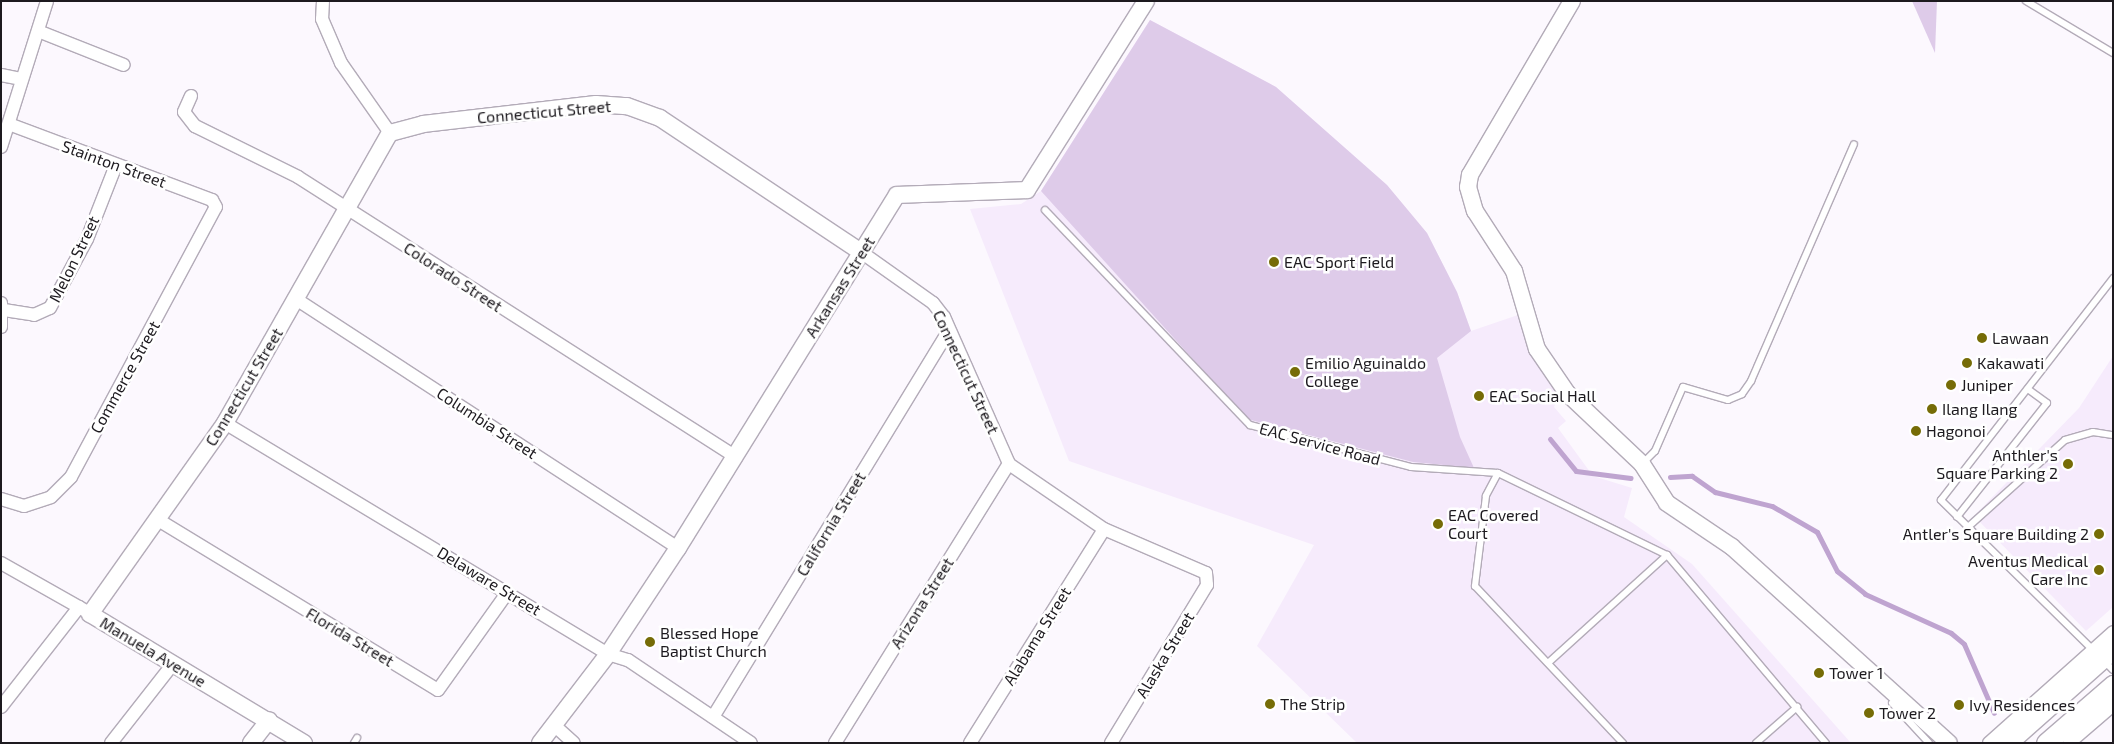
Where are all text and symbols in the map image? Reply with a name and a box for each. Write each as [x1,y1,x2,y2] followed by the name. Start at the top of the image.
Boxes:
[476,97,612,127] street label: Connecticut Street
[59,136,169,192] street label: Stainton Street
[45,213,103,305] street label: Melon Street
[801,233,879,341] street label: Arkansas Street
[400,238,506,316] street label: Colorado Street
[1284,252,1394,272] place label: EAC Sport Field
[1268,256,1280,268] marker: EAC Sport Field
[929,307,1003,437] street label: Connecticut Street
[86,318,164,436] street label: Commerce Street
[201,324,287,450] street label: Connecticut Street
[1992,328,2049,348] place label: Lawaan
[1976,332,1988,344] marker: Lawaan
[1305,353,1426,391] place label: Emilio Aguinaldo College
[1977,353,2044,373] place label: Kakawati
[1961,357,1973,369] marker: Kakawati
[1289,366,1301,378] marker: Emilio Aguinaldo College
[1961,375,2013,395] place label: Juniper
[1945,379,1957,391] marker: Juniper
[433,383,541,463] street label: Columbia Street
[1489,386,1596,406] place label: EAC Social Hall
[1473,390,1485,402] marker: EAC Social Hall
[1942,399,2017,419] place label: Ilang Ilang
[1926,403,1938,415] marker: Ilang Ilang
[1257,419,1383,469] street label: EAC Service Road
[1926,421,1986,441] place label: Hagonoi
[1910,425,1922,437] marker: Hagonoi
[1936,445,2058,483] place label: Anthler's Square Parking 2
[2062,458,2074,470] marker: Anthler's Square Parking 2
[792,468,870,580] street label: California Street
[1448,505,1539,543] place label: EAC Covered Court
[1432,518,1444,530] marker: EAC Covered Court
[1903,524,2089,544] place label: Antler's Square Building 2
[2093,528,2105,540] marker: Antler's Square Building 2
[434,543,544,619] street label: Delaware Street
[1968,551,2088,589] place label: Aventus Medical Care Inc
[886,554,958,652] street label: Arizona Street
[2092,563,2106,577] marker: Aventus Medical Care Inc
[999,583,1075,689] street label: Alabama Street
[303,603,397,671] street label: Florida Street
[1132,609,1198,701] street label: Alaska Street
[96,613,210,691] street label: Manuela Avenue
[660,623,767,661] place label: Blessed Hope Baptist Church
[644,636,656,648] marker: Blessed Hope Baptist Church
[1829,663,1884,683] place label: Tower 1
[1813,667,1825,679] marker: Tower 1
[1280,694,1345,714] place label: The Strip
[1969,695,2076,715] place label: Ivy Residences
[1264,698,1276,710] marker: The Strip
[1953,699,1965,711] marker: Ivy Residences
[1879,703,1936,723] place label: Tower 2
[1863,707,1875,719] marker: Tower 2

